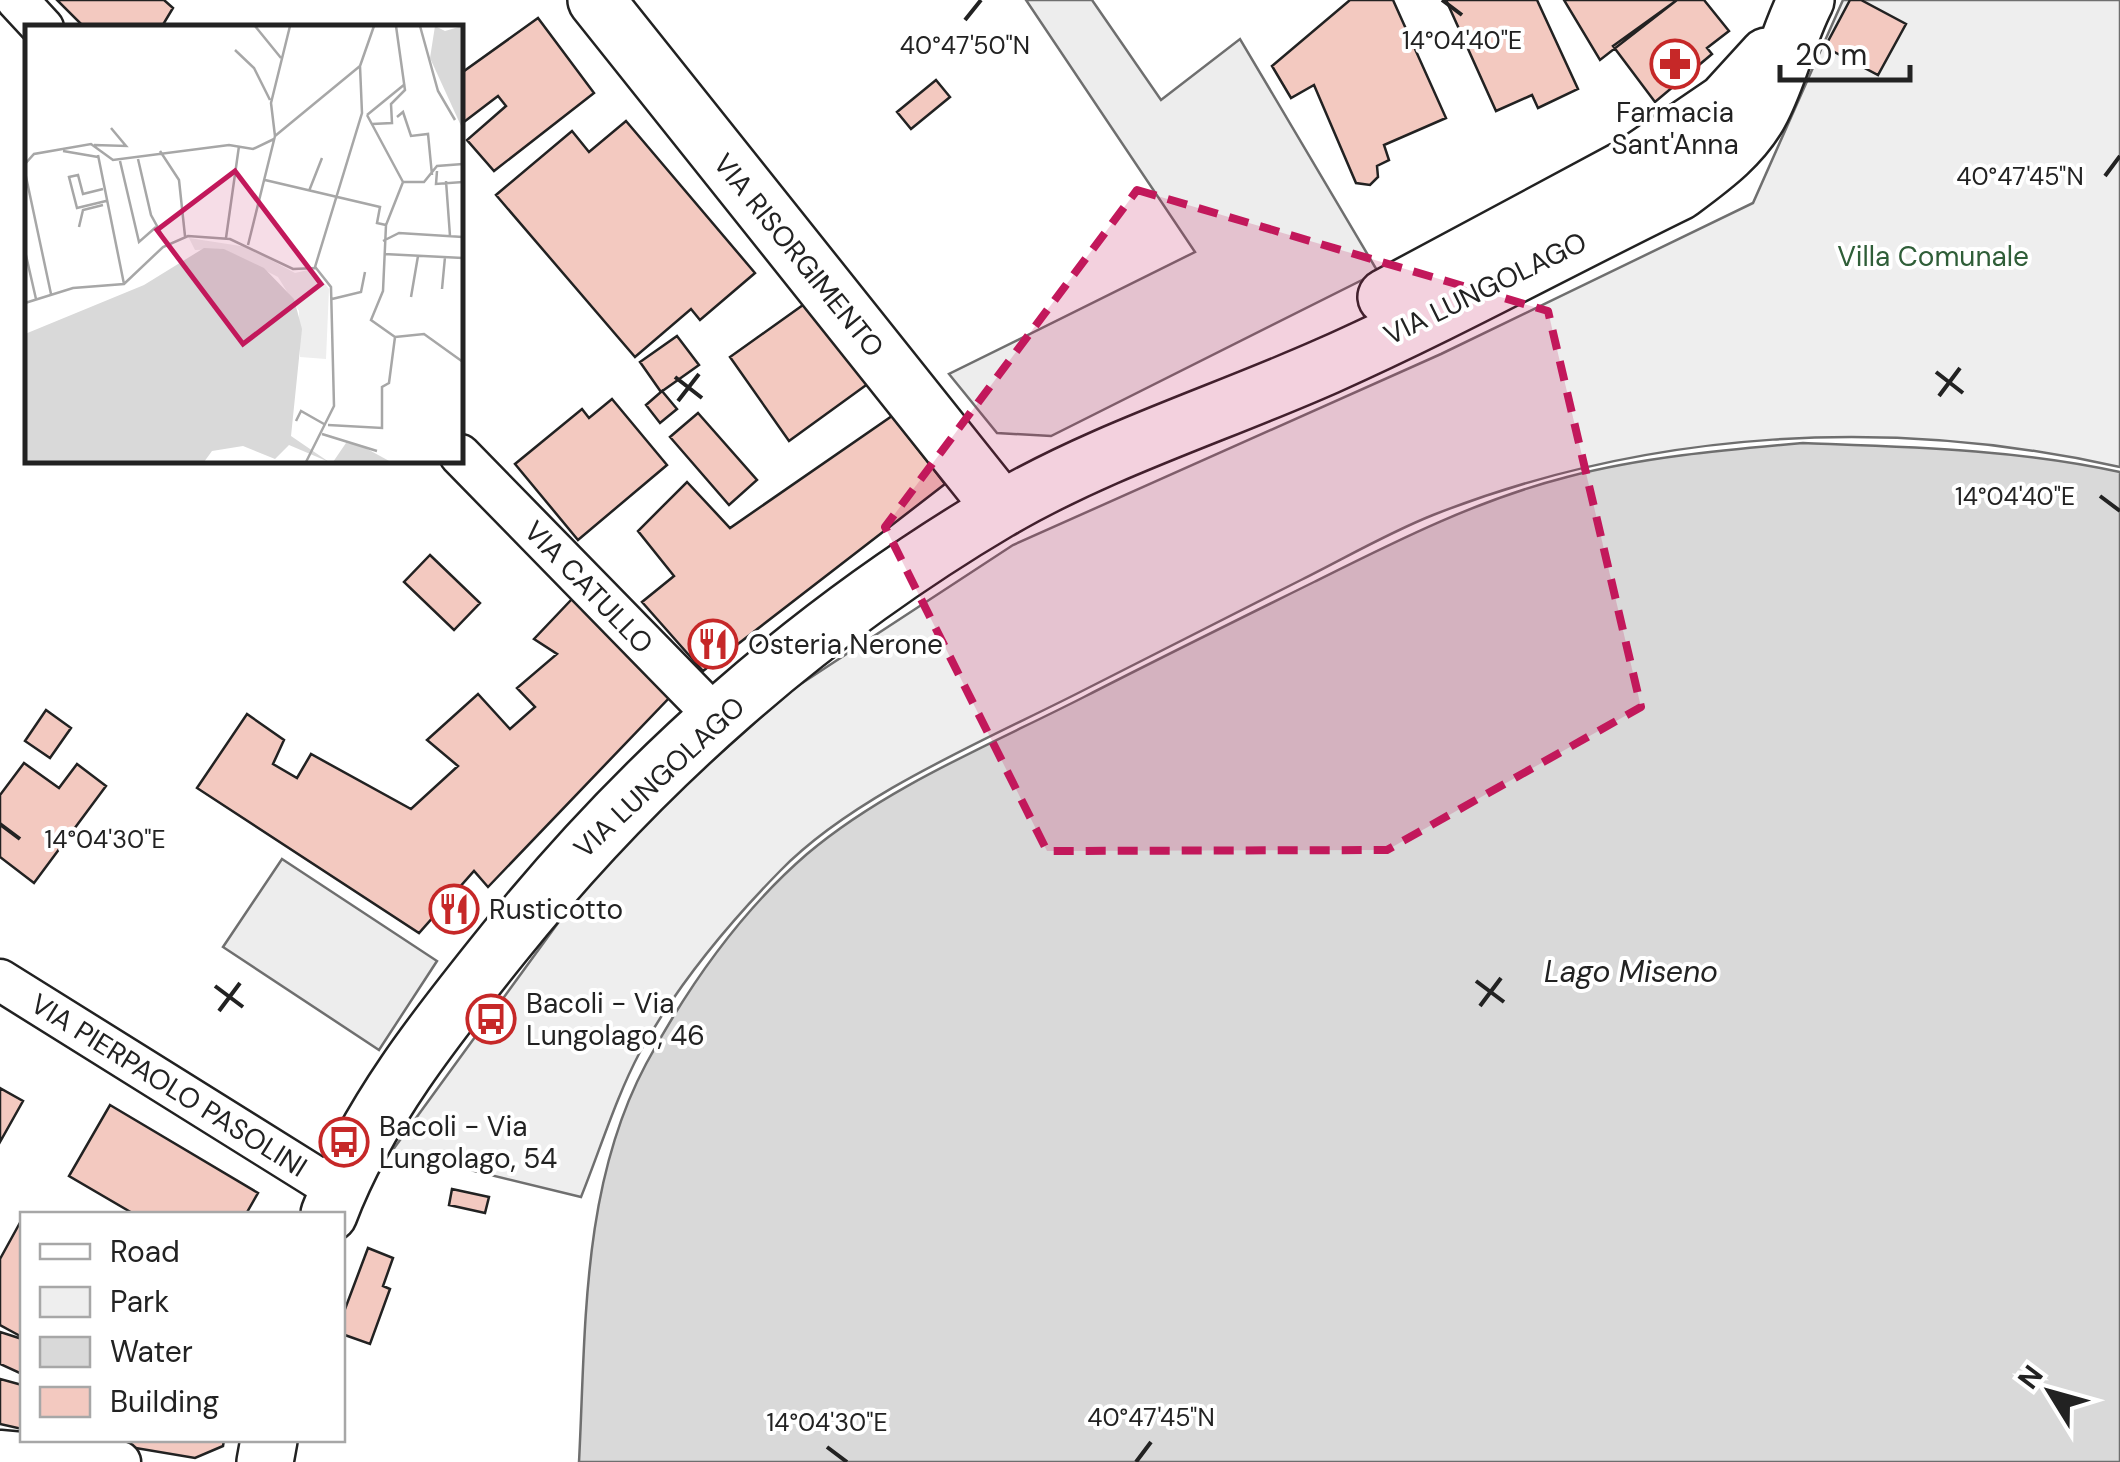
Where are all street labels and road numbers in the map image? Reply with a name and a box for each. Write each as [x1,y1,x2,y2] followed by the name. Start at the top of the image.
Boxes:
[705,146,892,365] street label: VIA RISORGIMENTO
[1378,223,1593,354] street label: VIA LUNGOLAGO
[516,513,661,662] street label: VIA CATULLO
[566,688,753,866] street label: VIA LUNGOLAGO
[24,985,314,1186] street label: VIA PIERPAOLO PASOLINI

